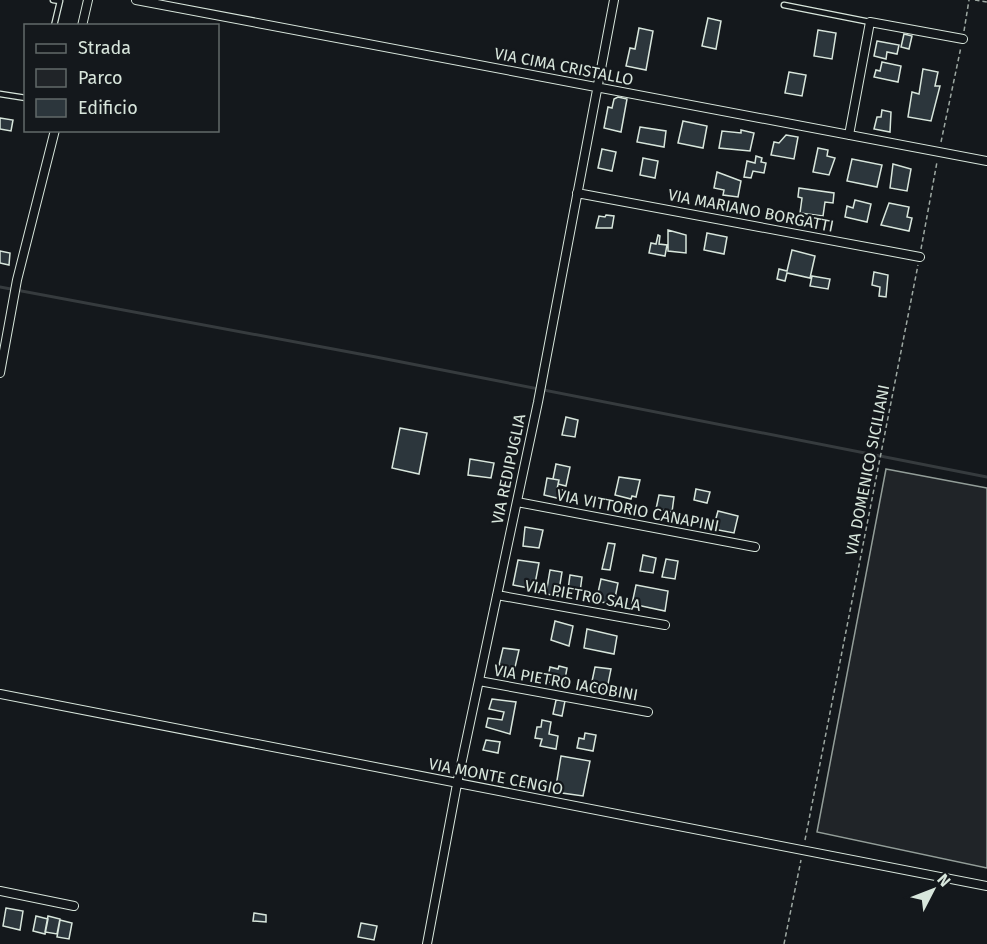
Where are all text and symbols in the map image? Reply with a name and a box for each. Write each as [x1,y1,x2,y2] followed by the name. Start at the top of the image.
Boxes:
[24,24,219,132] legend
[78,37,131,59] text: Strada
[493,44,635,89] street label: VIA CIMA CRISTALLO
[78,67,122,89] text: Parco
[78,97,138,119] text: Edificio
[666,185,835,236] street label: VIA MARIANO BORGATTI
[842,383,893,557] street label: VIA DOMENICO SICILIANI
[488,411,530,526] street label: VIA REDIPUGLIA
[555,485,721,536] street label: VIA VITTORIO CANAPINI
[523,576,643,615] street label: VIA PIETRO SALA
[492,660,640,705] street label: VIA PIETRO IACOBINI
[427,754,565,799] street label: VIA MONTE CENGIO
[903,860,963,920] north arrow
[933,870,954,891] text: N

